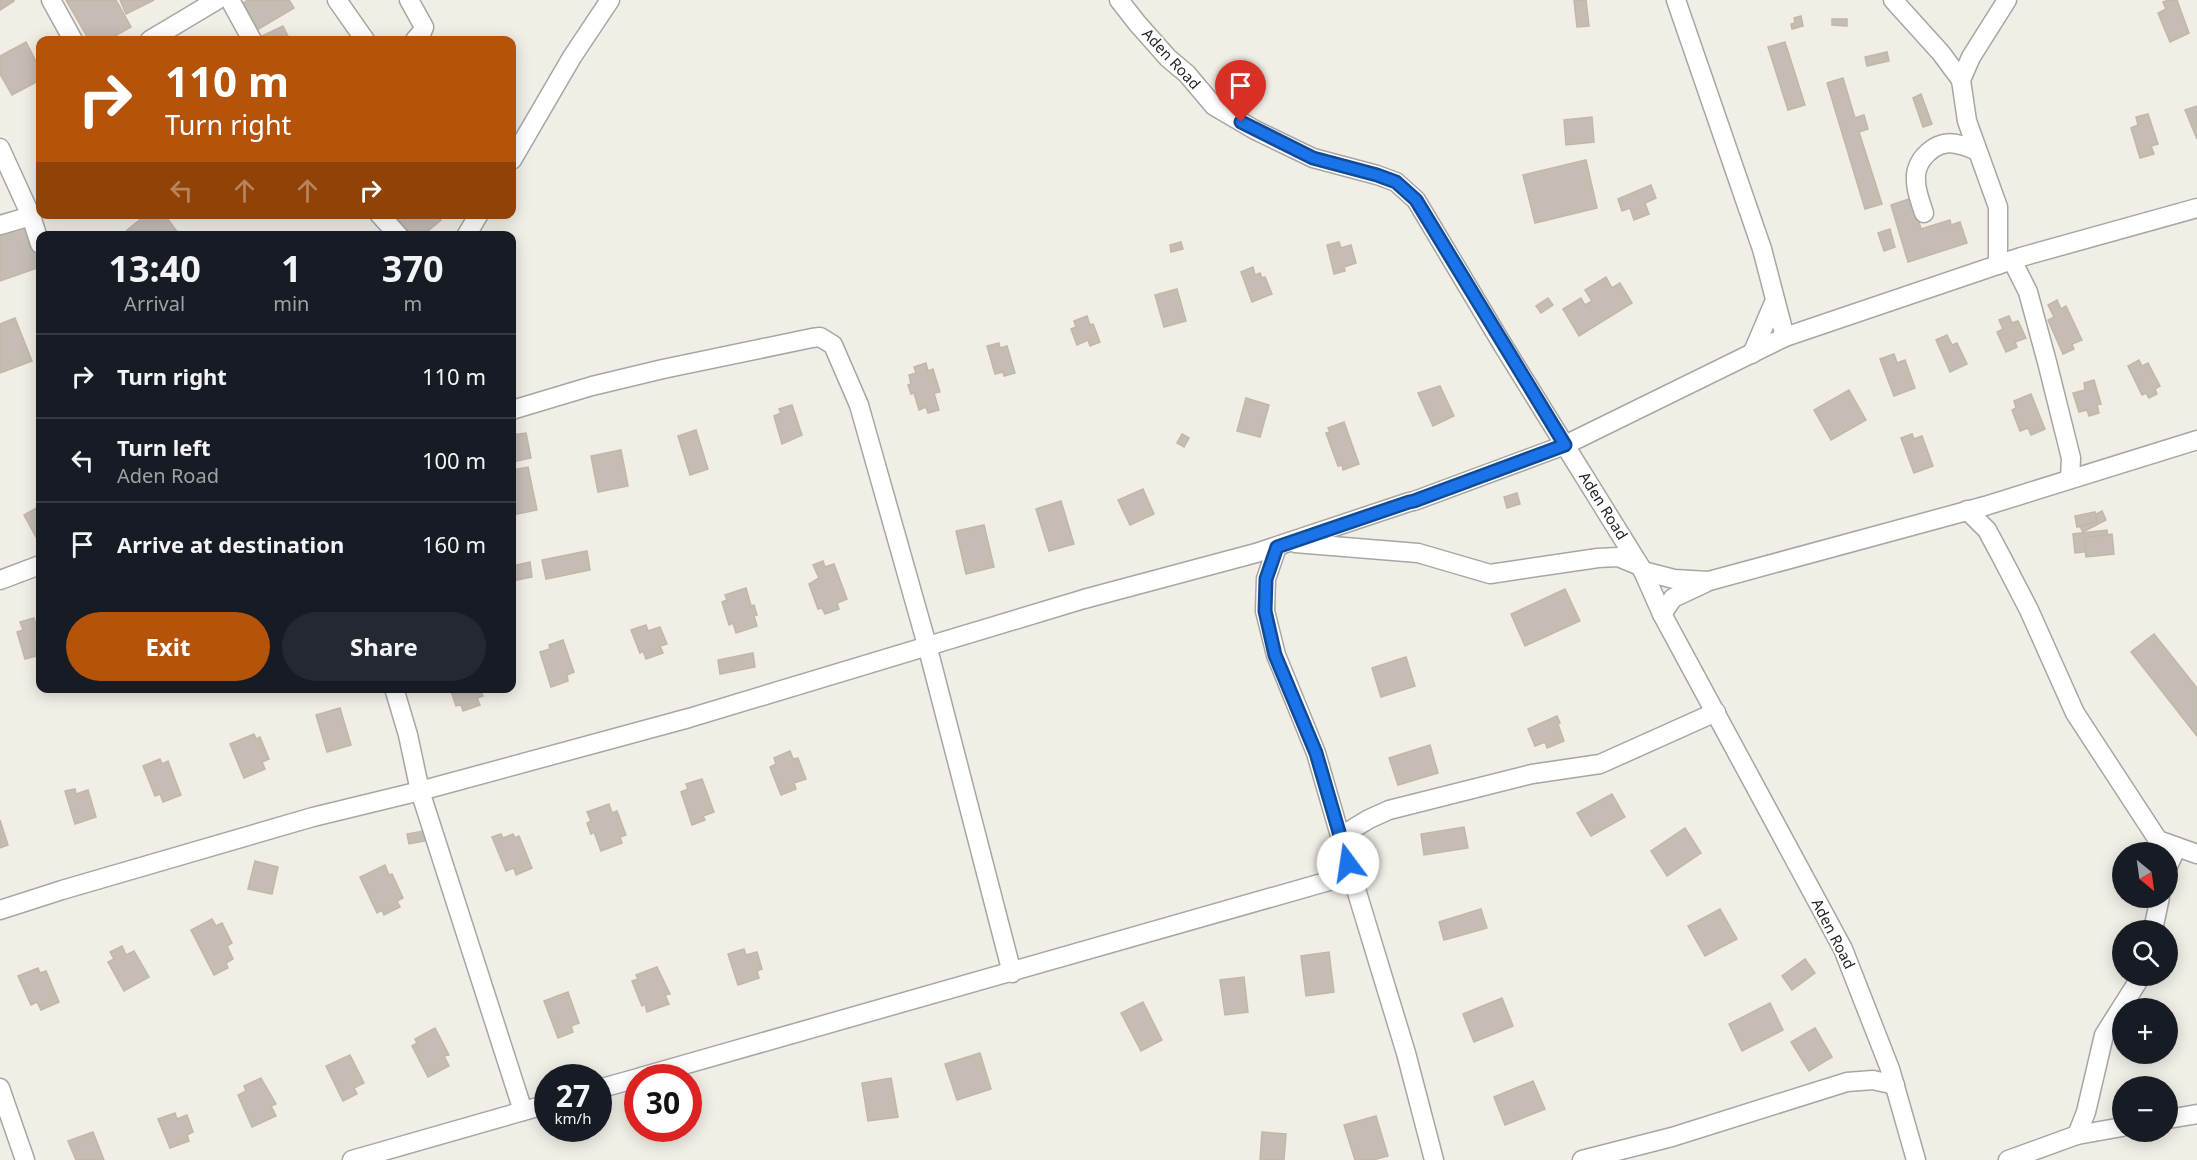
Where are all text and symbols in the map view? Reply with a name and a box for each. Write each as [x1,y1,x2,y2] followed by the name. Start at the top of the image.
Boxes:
[1138,24,1205,93] street label: Aden Road
[165,52,289,109] text: 110 m
[66,60,144,138] icon: right
[1215,60,1266,122] pin
[1224,69,1257,102] icon: arrive
[165,106,291,143] text: Turn right
[165,174,198,207] icon: left
[228,174,261,207] icon: ahead
[291,174,324,207] icon: ahead
[354,174,387,207] icon: right
[108,244,201,293] text: 13:40
[281,244,302,293] text: 1
[382,244,444,293] text: 370
[124,290,185,317] text: Arrival
[273,290,309,317] text: min
[403,290,422,317] text: m
[66,360,99,393] icon: right
[117,361,227,391] text: Turn right
[422,361,486,391] text: 110 m
[117,432,211,462] text: Turn left
[66,444,99,477] icon: left
[422,445,486,475] text: 100 m
[117,462,219,489] text: Aden Road
[1575,468,1633,543] street label: Aden Road
[66,528,99,561] icon: arrive
[117,529,344,559] text: Arrive at destination
[422,529,486,559] text: 160 m
[66,612,270,681] button: Exit
[282,612,486,681] button: Share
[1316,831,1380,895] position arrow
[2112,842,2178,908] north arrow
[2112,842,2178,1142] map controls
[1808,895,1860,972] street label: Aden Road
[2112,920,2178,986] button: search
[2112,998,2178,1064] button: +
[624,1064,702,1142] speed limit sign: 30
[556,1075,590,1116] text: 27
[2112,1076,2178,1142] button: −
[555,1108,591,1128] text: km/h

